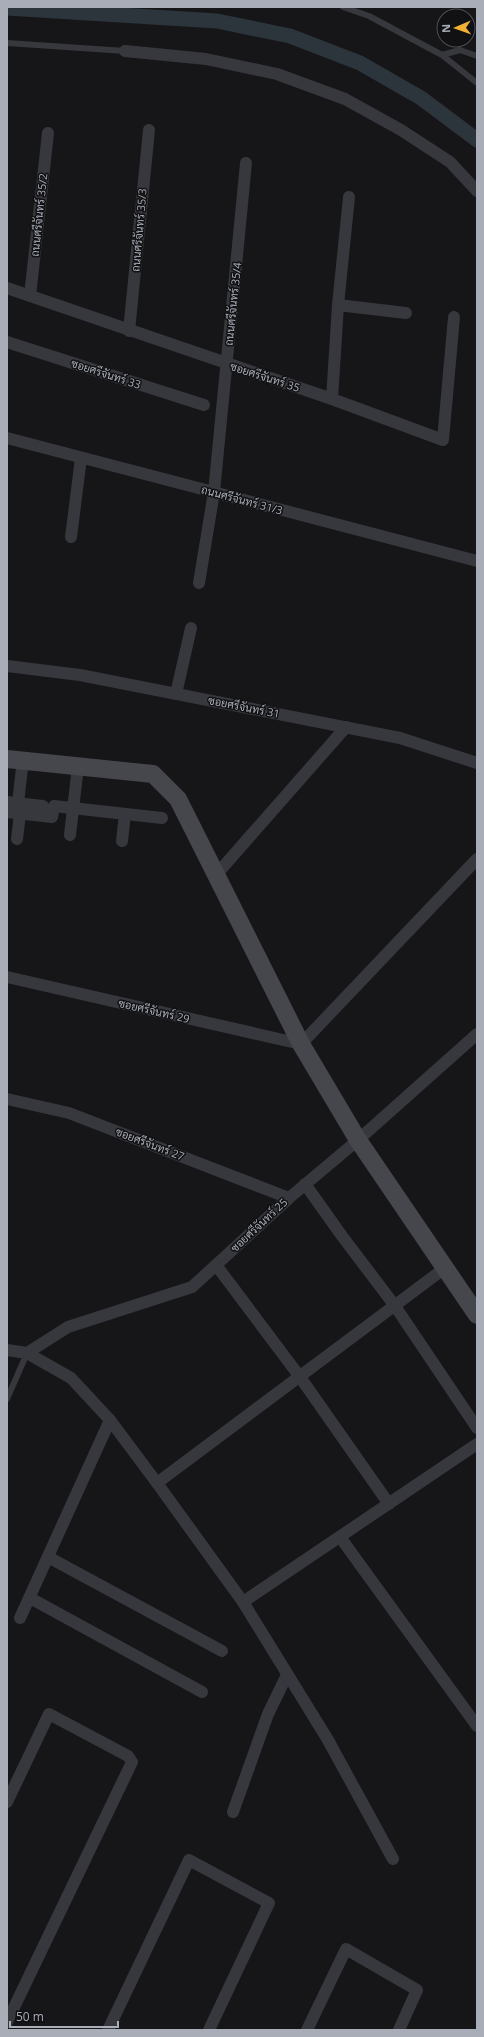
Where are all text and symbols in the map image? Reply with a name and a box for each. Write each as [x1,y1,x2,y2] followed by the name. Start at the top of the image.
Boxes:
[436,8,476,48] north arrow
[438,24,453,33] text: N
[27,172,50,257] street label: ถนนศรีจันทร์ 35/2
[127,188,150,272] street label: ถนนศรีจันทร์ 35/3
[221,261,244,346] street label: ถนนศรีจันทร์ 35/4
[69,355,143,392] street label: ซอยศรีจันทร์ 33
[228,358,302,395] street label: ซอยศรีจันทร์ 35
[200,481,285,518] street label: ถนนศรีจันทร์ 31/3
[207,692,281,721] street label: ซอยศรีจันทร์ 31
[117,995,191,1026] street label: ซอยศรีจันทร์ 29
[114,1124,187,1164] street label: ซอยศรีจันทร์ 27
[227,1194,290,1255] street label: ซอยศรีจันทร์ 25
[10,2003,118,2029] scale bar
[16,2008,44,2025] text: 50 m

